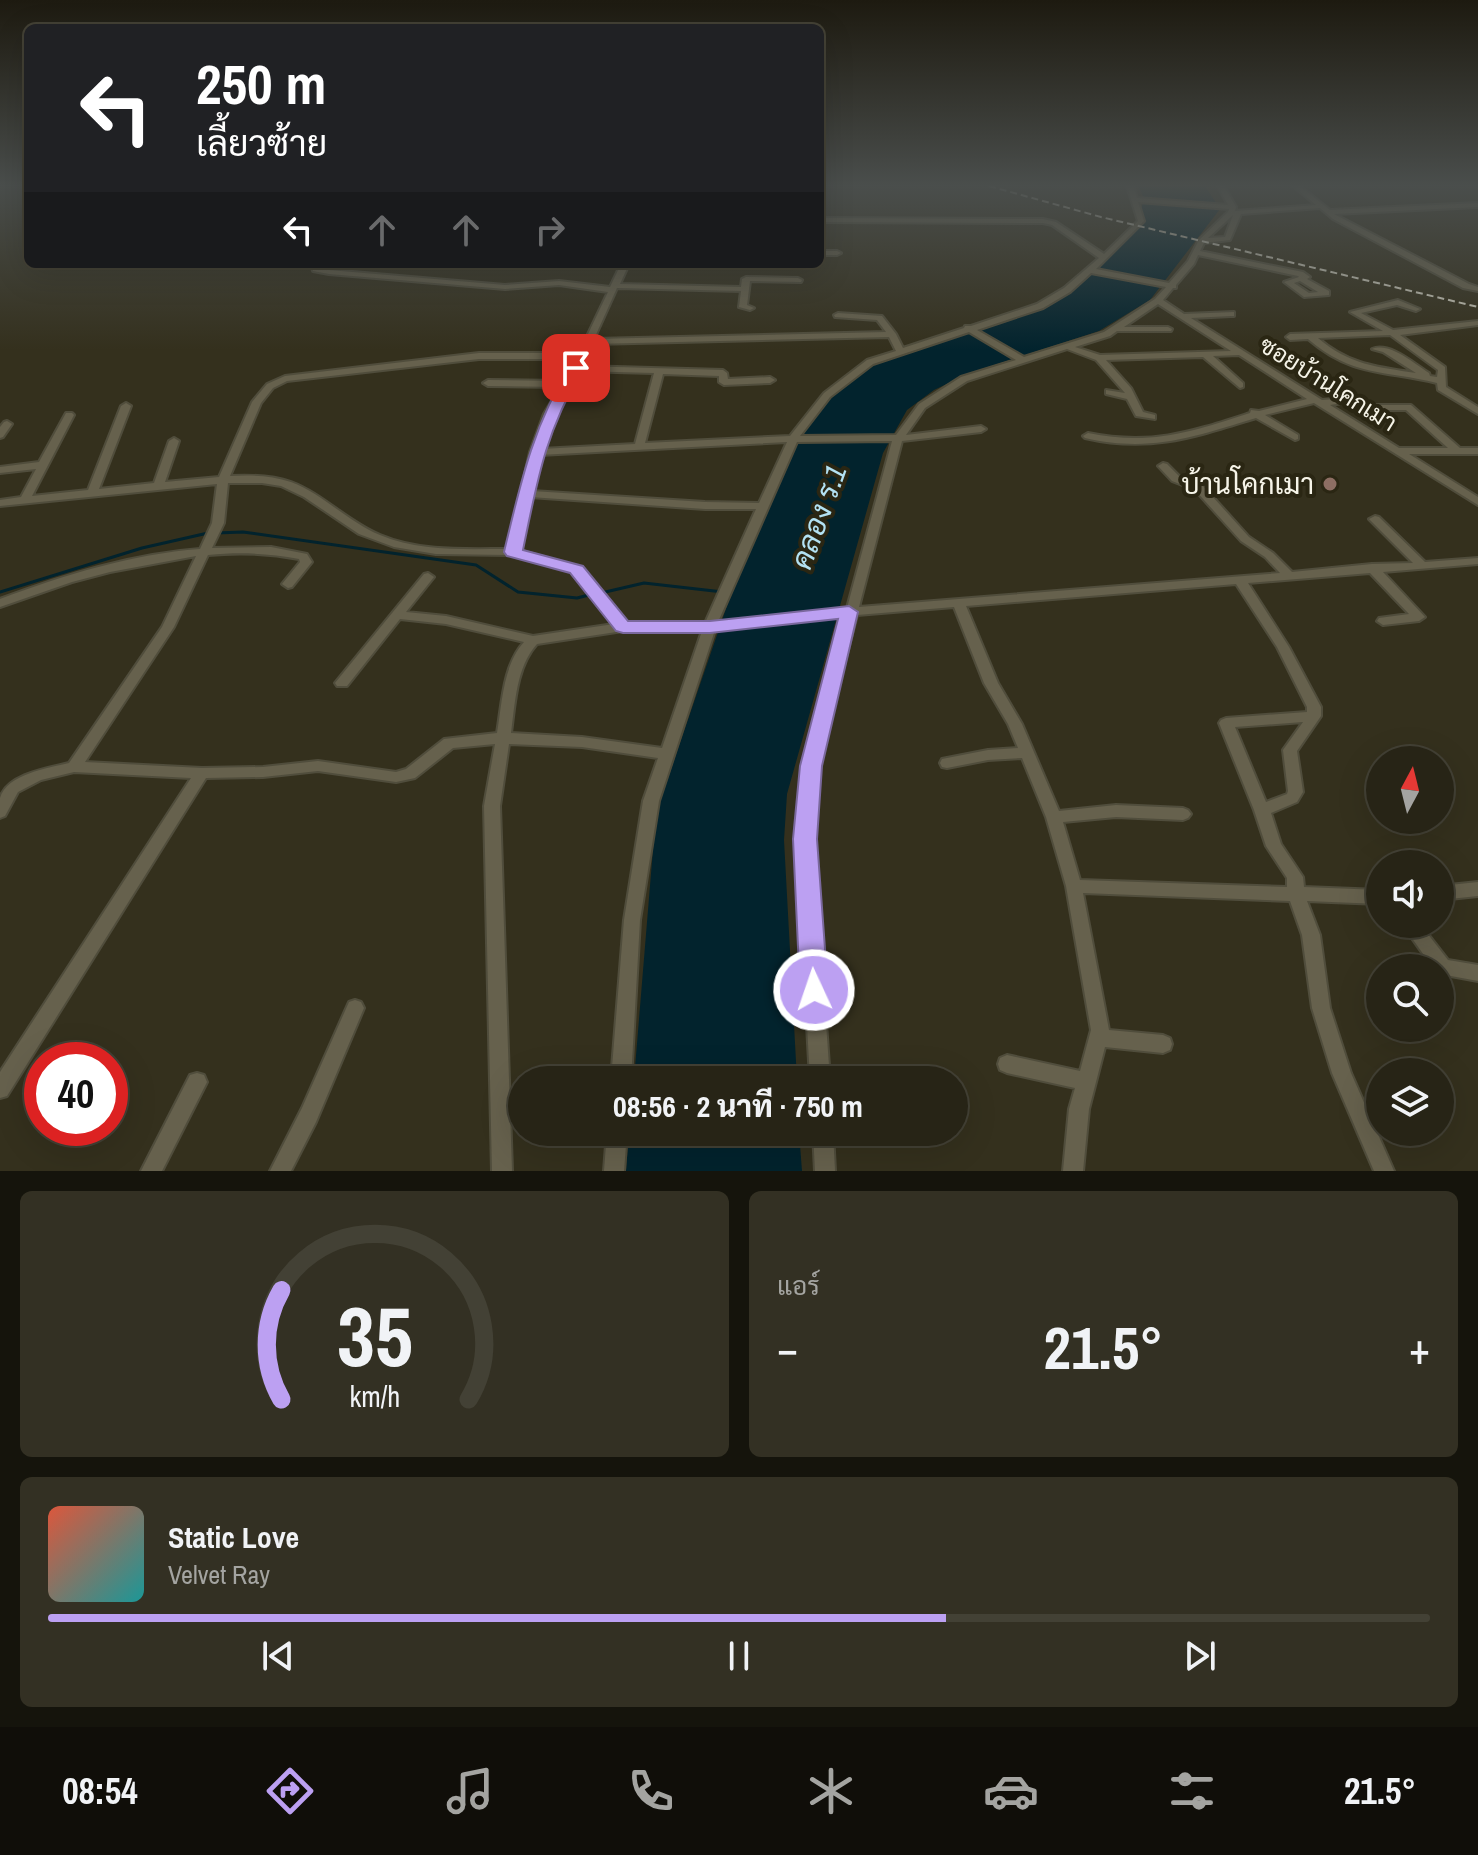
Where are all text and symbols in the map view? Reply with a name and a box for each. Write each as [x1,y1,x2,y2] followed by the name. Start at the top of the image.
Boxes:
[196,46,326,121] text: 250 m
[64,56,168,160] icon: left
[196,119,327,167] text: เลี้ยวซ้าย
[276,208,320,252] icon: left
[360,208,404,252] icon: ahead
[444,208,488,252] icon: ahead
[528,208,572,252] icon: right
[1254,328,1403,438] street label: ซอยบ้านโคกเมา
[542,334,610,402] pin
[554,346,598,390] icon: arrive
[781,459,855,575] water label: คลอง ร.1
[1181,465,1314,503] place label: บ้านโคกเมา
[1321,475,1339,493] marker: บ้านโคกเมา
[1366,746,1454,834] north arrow
[1366,746,1454,1146] map controls
[1366,850,1454,938] button: sound
[772,948,856,1032] position arrow
[1366,954,1454,1042] button: search
[24,1042,128,1146] speed limit sign: 40
[1366,1058,1454,1146] button: layers
[613,1086,863,1126] text: 08:56 · 2 นาที · 750 m
[777,1268,820,1303] text: แอร์
[337,1280,412,1392] text: 35
[1044,1307,1163,1388] text: 21.5°
[777,1318,798,1378] text: −
[1409,1318,1430,1378] text: +
[349,1377,400,1416] text: km/h
[168,1517,299,1557] text: Static Love
[168,1557,270,1592] text: Velvet Ray
[256,1634,300,1678] icon: previous
[717,1634,761,1678] icon: pause
[1178,1634,1222,1678] icon: next
[262,1763,318,1819] icon: directions
[442,1763,498,1819] icon: music
[623,1763,679,1819] icon: phone
[803,1763,859,1819] icon: climate
[983,1763,1039,1819] icon: car
[1164,1763,1220,1819] icon: filters
[62,1767,138,1815] text: 08:54
[1344,1767,1416,1815] text: 21.5°

